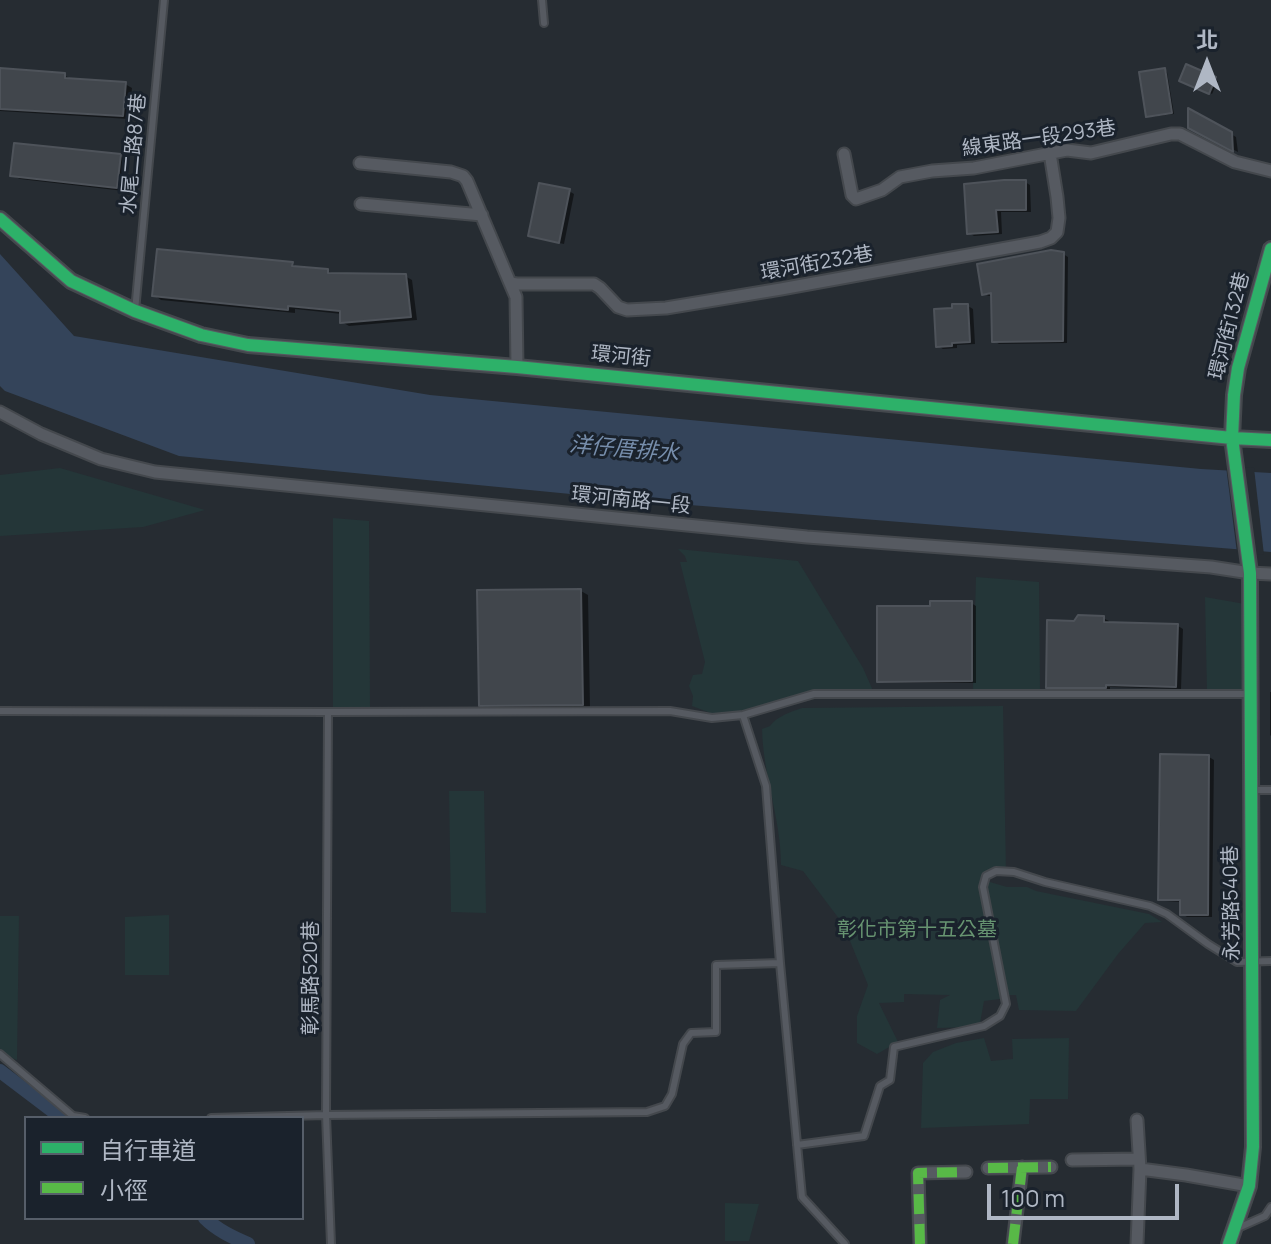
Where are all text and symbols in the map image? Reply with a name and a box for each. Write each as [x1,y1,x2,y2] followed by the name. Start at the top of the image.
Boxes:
[1167,24,1247,104] north arrow
[1196,25,1218,55] text: 北
[117,92,151,216] street label: 水尾二路87巷
[961,116,1117,162] street label: 線東路一段293巷
[759,242,875,286] street label: 環河街232巷
[1205,270,1255,382] street label: 環河街132巷
[590,342,652,372] street label: 環河街
[568,432,680,468] water label: 洋仔厝排水
[570,483,692,519] street label: 環河南路一段
[1219,845,1245,961] street label: 永芳路540巷
[837,918,997,942] park label: 彰化市第十五公墓
[299,921,323,1035] street label: 彰馬路520巷
[24,1116,304,1220] legend
[100,1133,196,1166] text: 自行車道
[991,1168,1183,1218] scale bar
[100,1173,148,1206] text: 小徑
[1001,1181,1065,1214] text: 100 m

